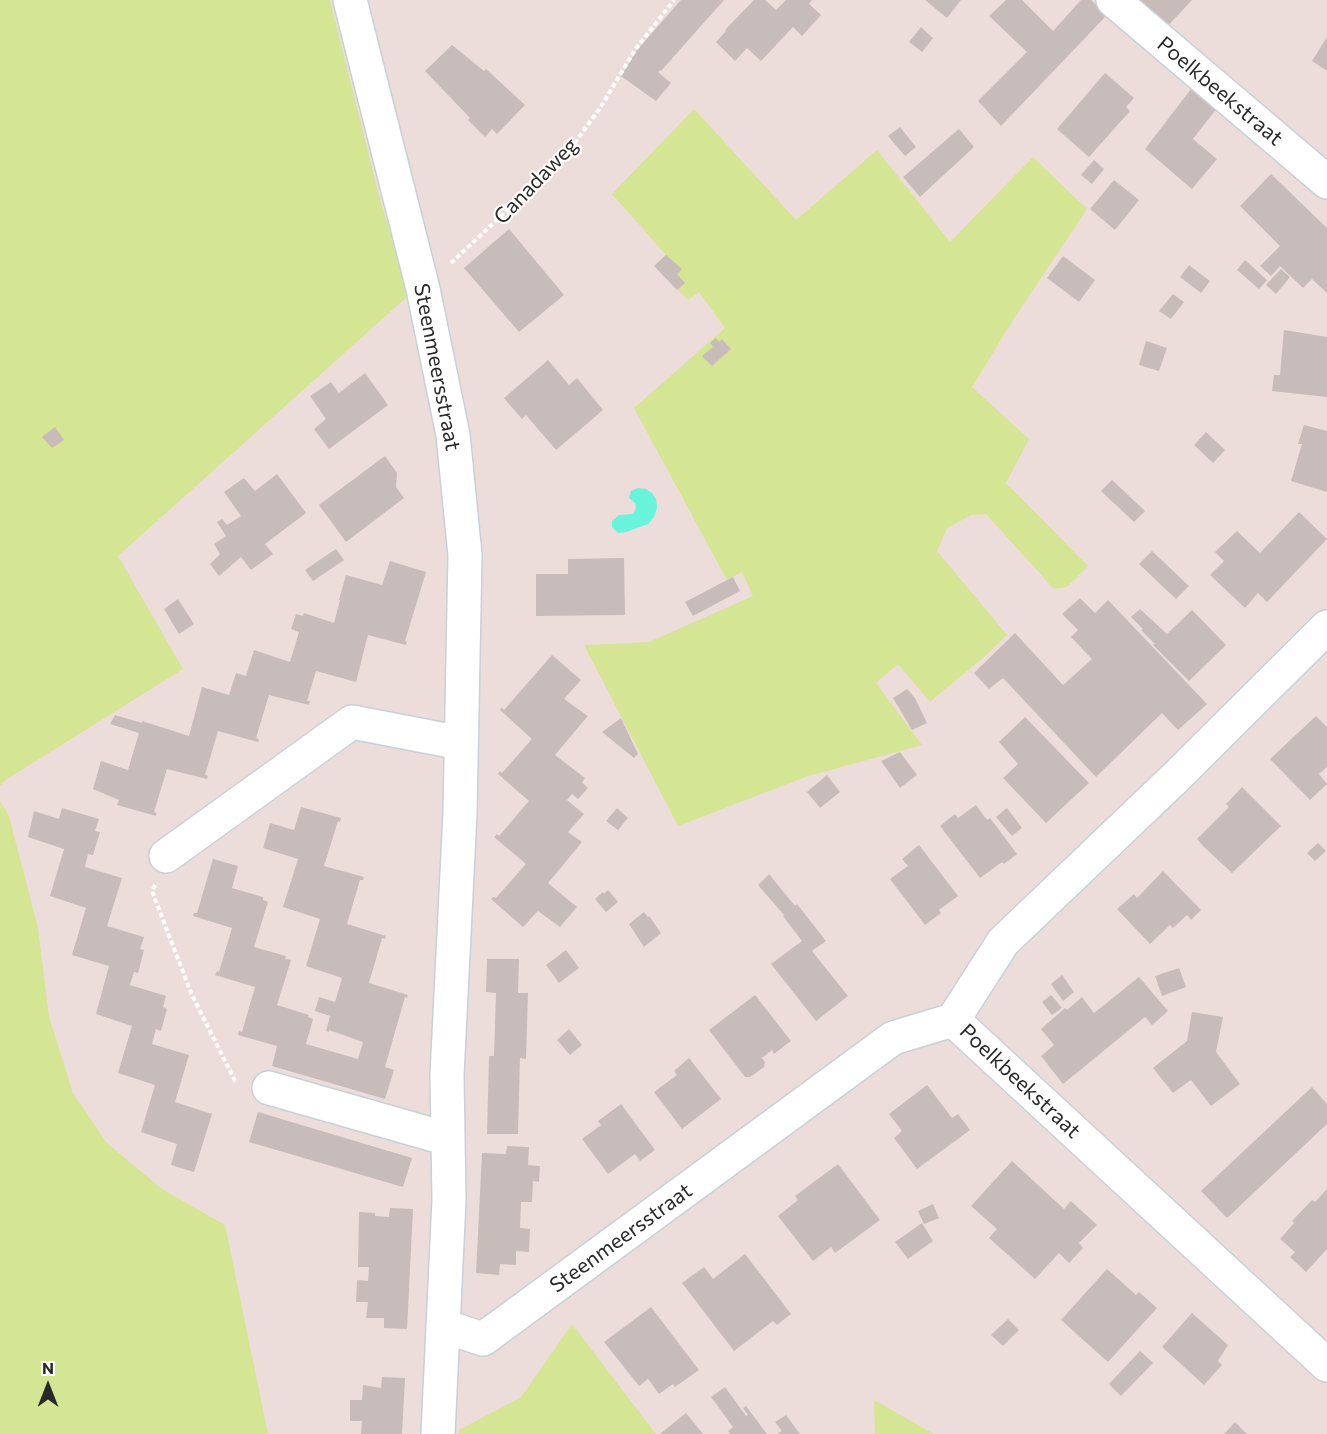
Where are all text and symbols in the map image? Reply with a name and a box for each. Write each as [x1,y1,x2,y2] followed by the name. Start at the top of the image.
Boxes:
[1152,31,1288,151] street label: Poelkbeekstraat
[489,133,583,229] street label: Canadaweg
[408,281,466,453] street label: Steenmeersstraat
[954,1019,1086,1143] street label: Poelkbeekstraat
[545,1178,697,1298] street label: Steenmeersstraat
[18,1356,78,1416] north arrow
[42,1358,54,1377] text: N

